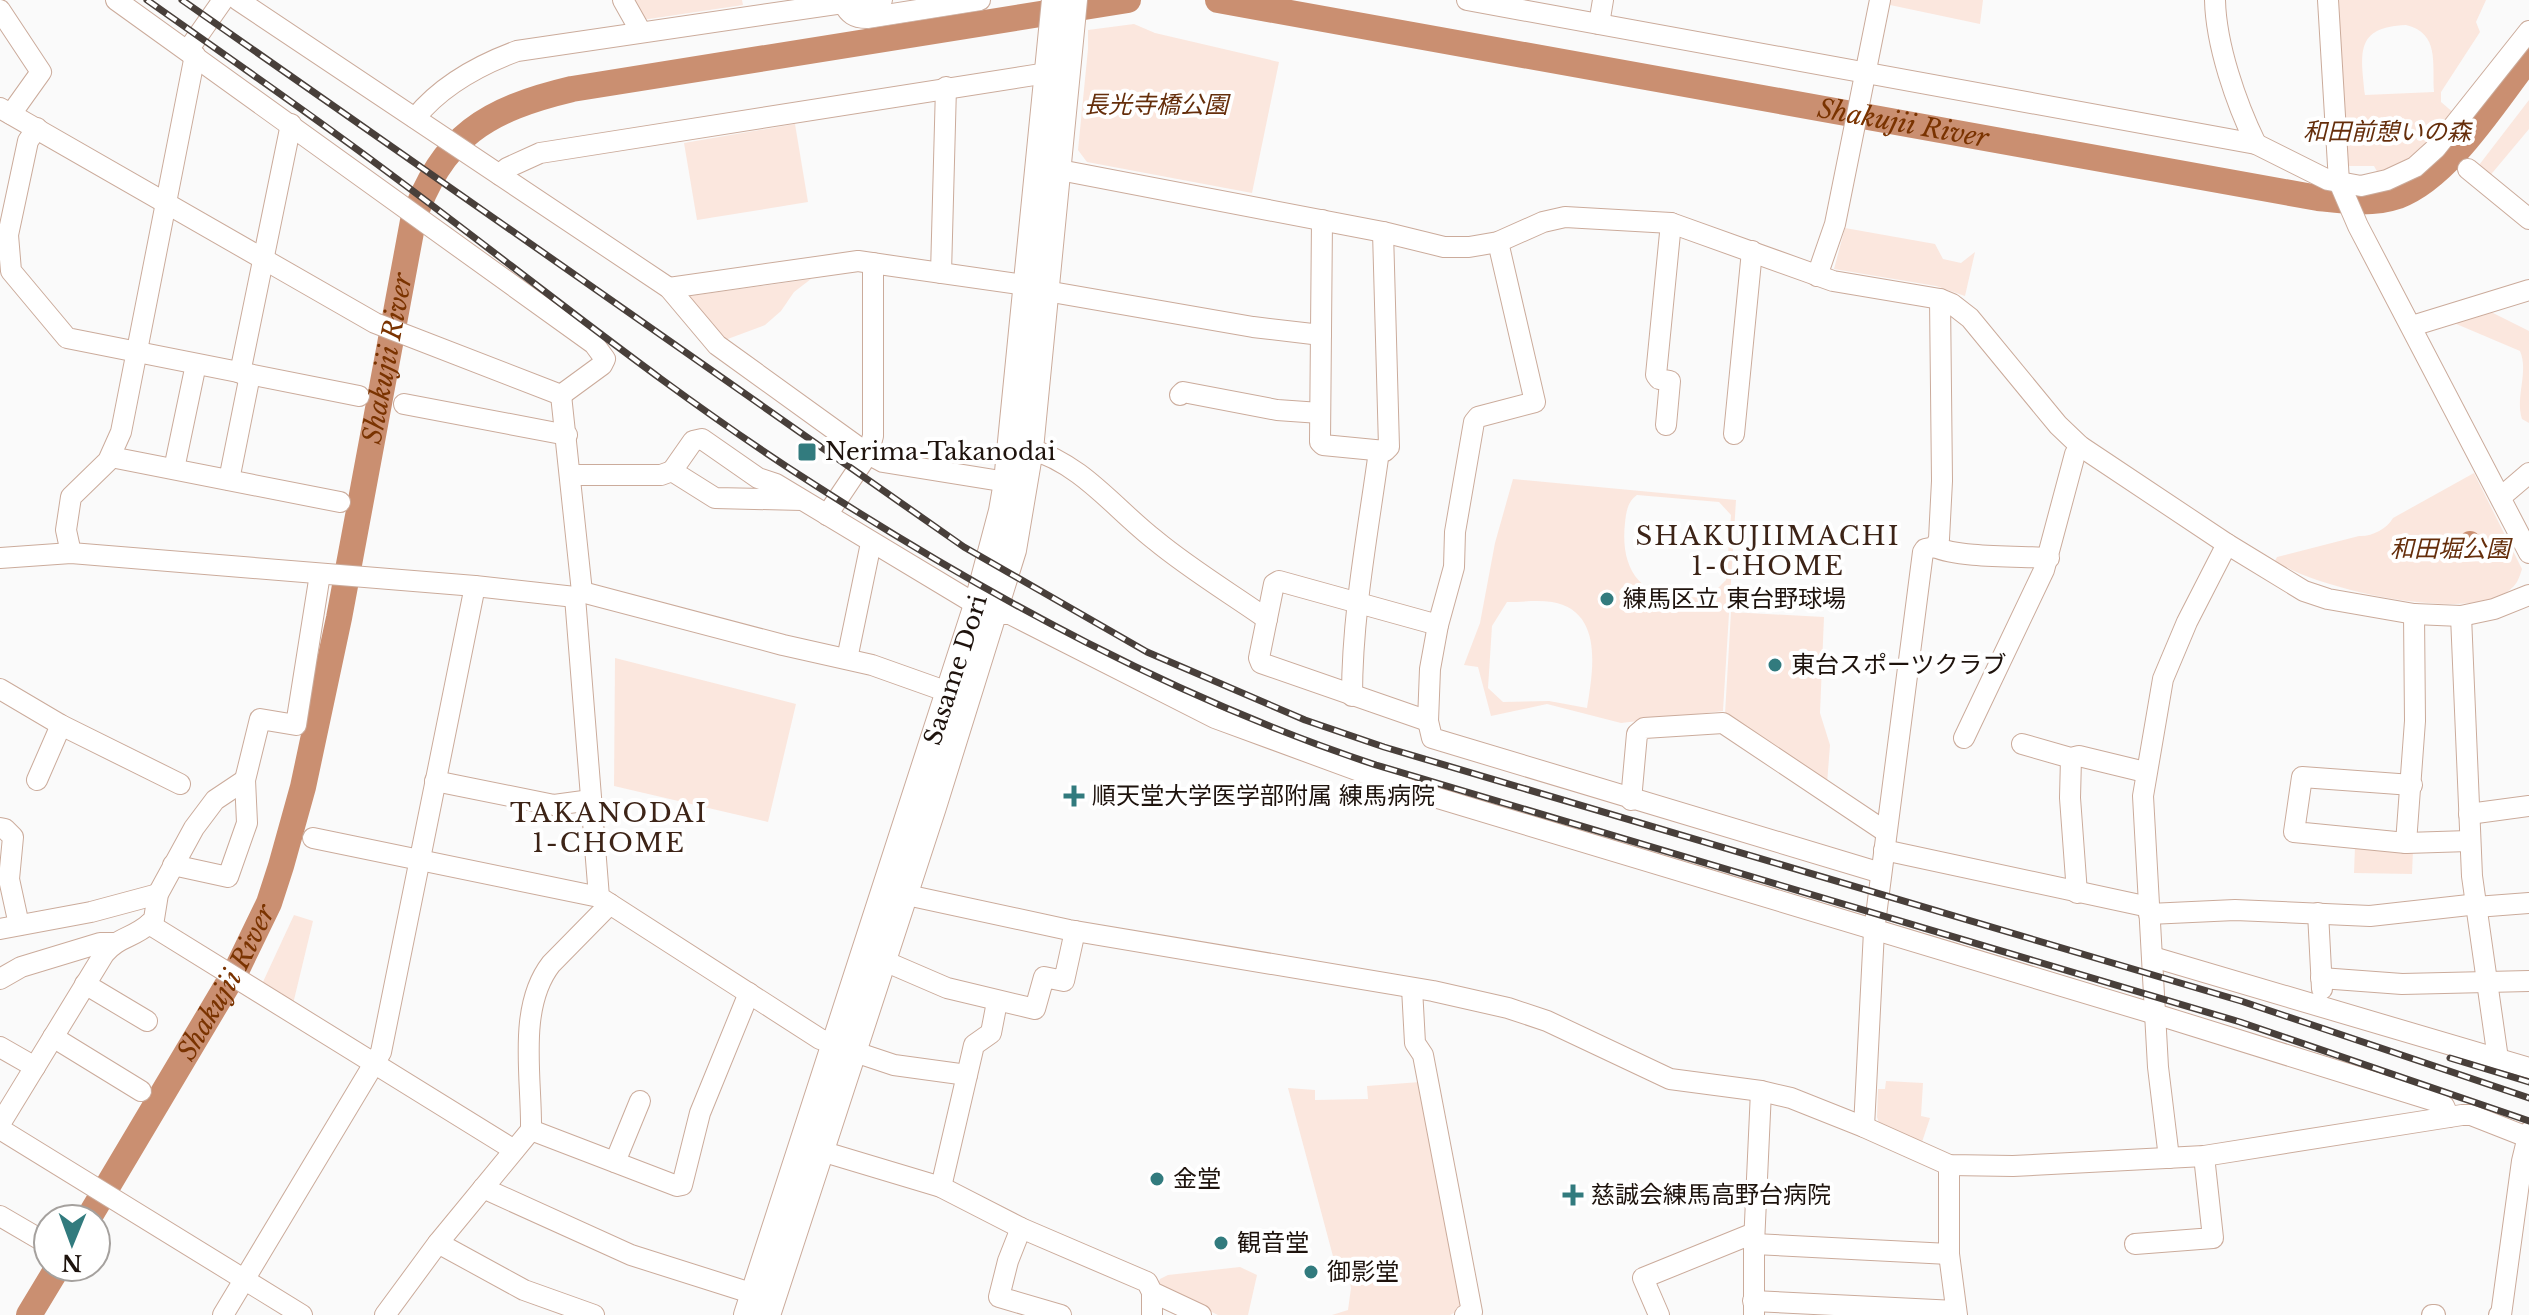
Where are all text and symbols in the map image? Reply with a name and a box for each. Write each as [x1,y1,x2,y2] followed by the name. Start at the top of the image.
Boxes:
[1084,90,1231,119] park label: 長光寺橋公園
[1815,92,1992,155] water label: Shakujii River
[2303,117,2473,146] park label: 和田前憩いの森
[356,270,419,447] water label: Shakujii River
[825,437,1056,466] place label: Nerima-Takanodai
[796,441,818,463] marker: Nerima-Takanodai
[1636,520,1900,582] district label: SHAKUJIIMACHI 1-CHOME
[2390,534,2513,563] park label: 和田堀公園
[1623,584,1846,613] place label: 練馬区立 東台野球場
[1598,590,1616,608] marker: 練馬区立 東台野球場
[918,592,993,749] street label: Sasame Dori
[1791,650,2007,679] place label: 東台スポーツクラブ
[1766,656,1784,674] marker: 東台スポーツクラブ
[1092,781,1435,810] place label: 順天堂大学医学部附属 練馬病院
[1063,785,1085,807] marker: 順天堂大学医学部附属 練馬病院
[510,797,708,859] district label: TAKANODAI 1-CHOME
[170,899,282,1066] water label: Shakujii River
[1173,1164,1221,1193] place label: 金堂
[1148,1170,1166,1188] marker: 金堂
[1591,1180,1831,1209] place label: 慈誠会練馬高野台病院
[1562,1184,1584,1206] marker: 慈誠会練馬高野台病院
[32,1203,112,1283] north arrow
[1237,1228,1309,1257] place label: 観音堂
[1212,1234,1230,1252] marker: 観音堂
[61,1249,82,1276] text: N
[1327,1257,1399,1286] place label: 御影堂
[1302,1263,1320,1281] marker: 御影堂

